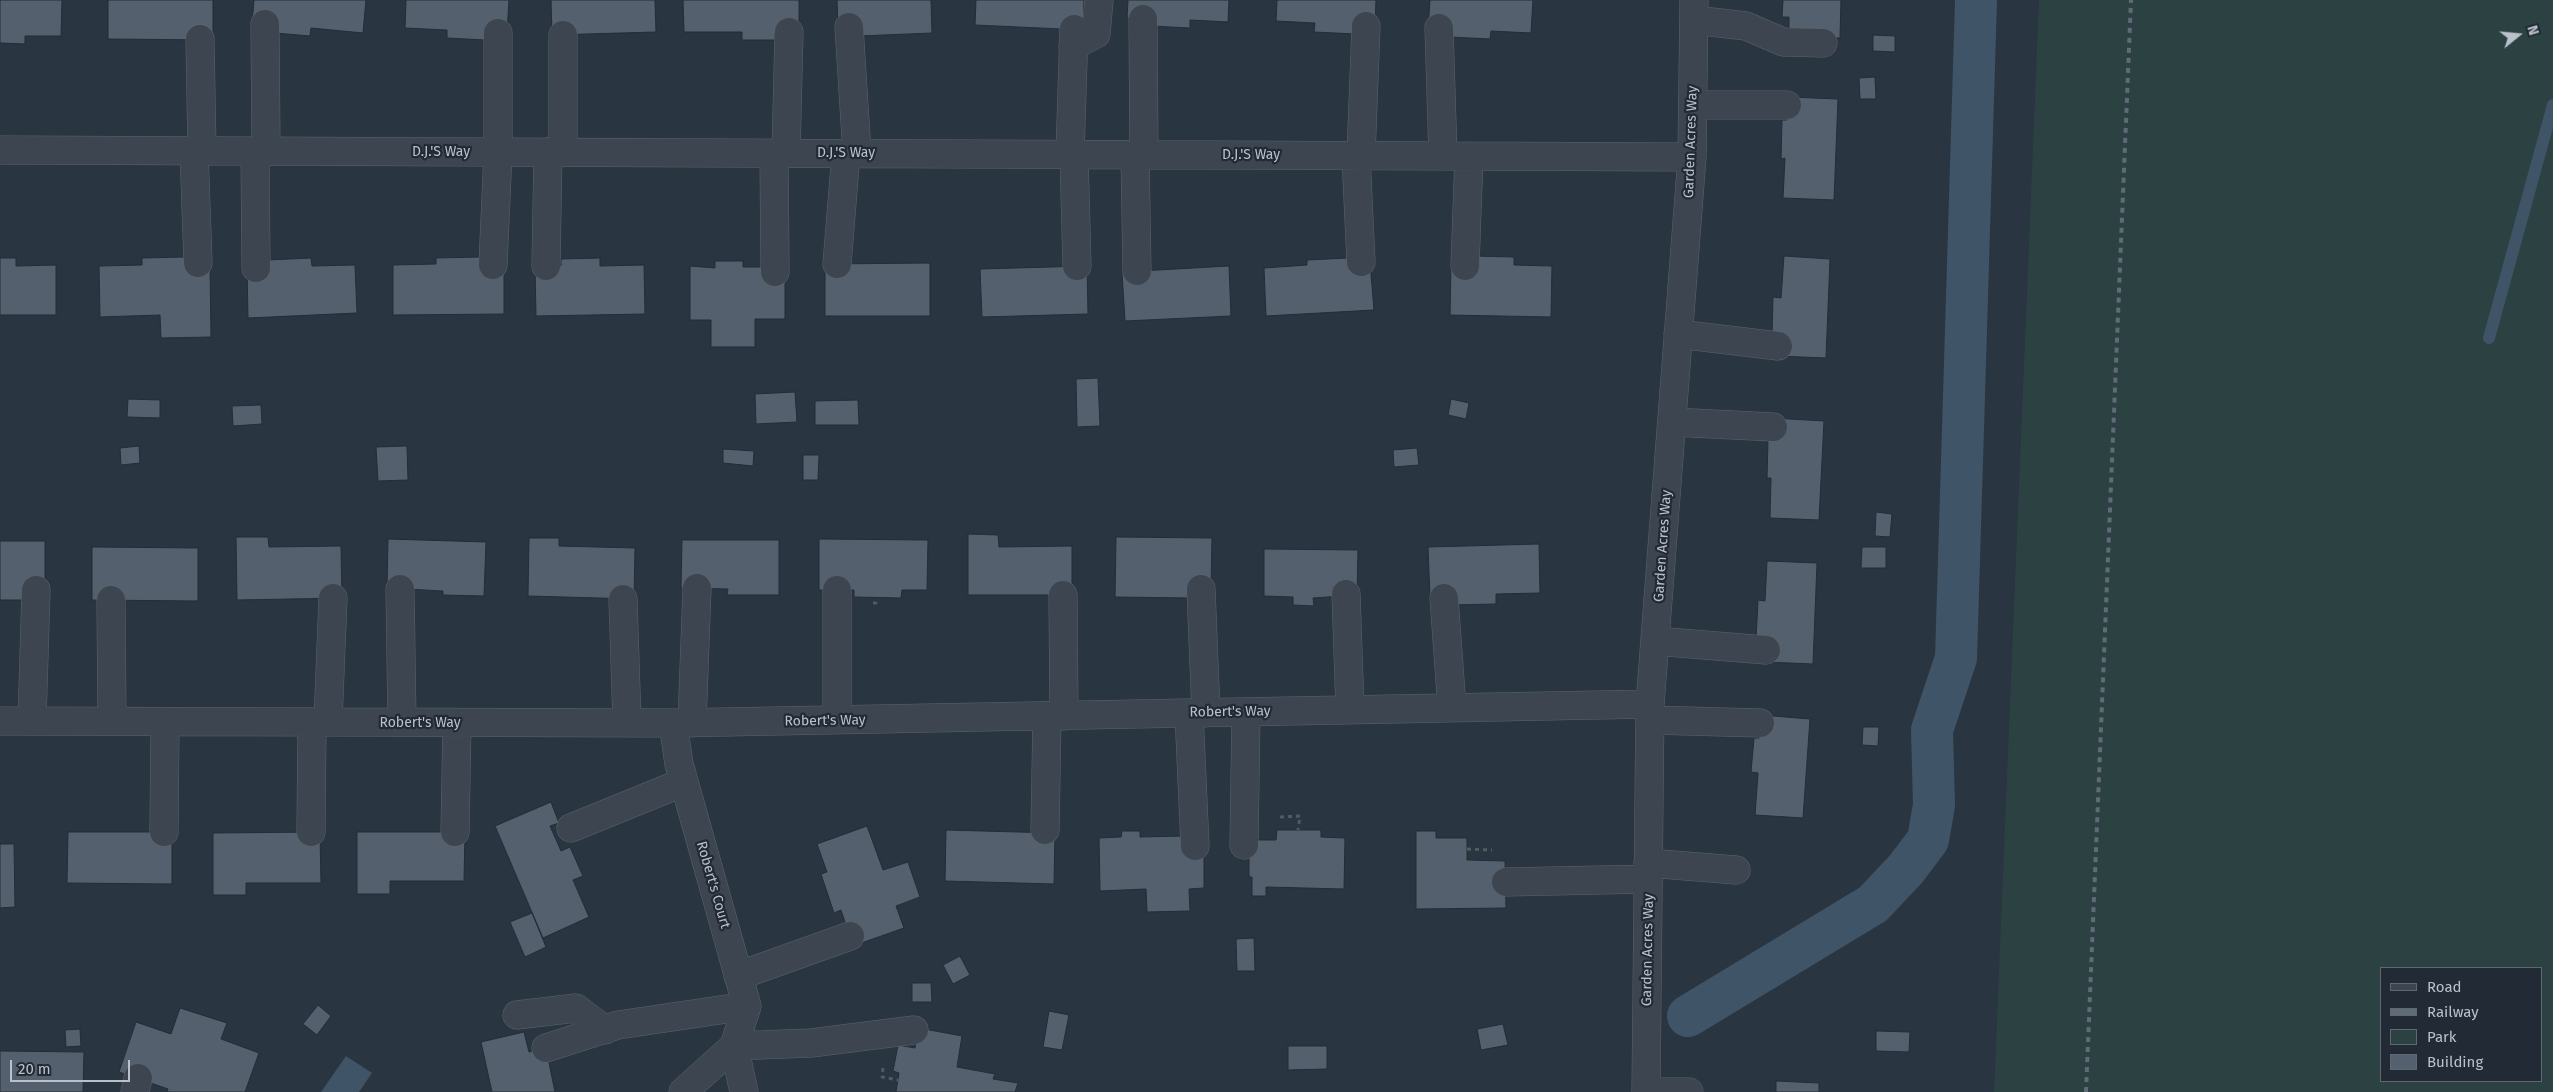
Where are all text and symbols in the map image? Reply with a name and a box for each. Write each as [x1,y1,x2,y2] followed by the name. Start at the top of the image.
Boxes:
[2493,10,2543,60] north arrow
[2523,24,2542,37] text: N
[1681,86,1701,198] street label: Garden Acres Way
[412,144,470,160] street label: D.J.'S Way
[817,145,875,161] street label: D.J.'S Way
[1222,147,1280,163] street label: D.J.'S Way
[1651,489,1675,603] street label: Garden Acres Way
[1189,703,1271,721] street label: Robert's Way
[784,712,866,730] street label: Robert's Way
[379,715,461,731] street label: Robert's Way
[693,839,733,931] street label: Robert's Court
[1639,894,1657,1006] street label: Garden Acres Way
[2380,967,2543,1082] legend
[2427,978,2462,996] text: Road
[2427,1003,2479,1021] text: Railway
[2427,1028,2457,1046] text: Park
[12,1050,132,1082] scale bar
[2427,1053,2483,1071] text: Building
[18,1060,51,1078] text: 20 m

